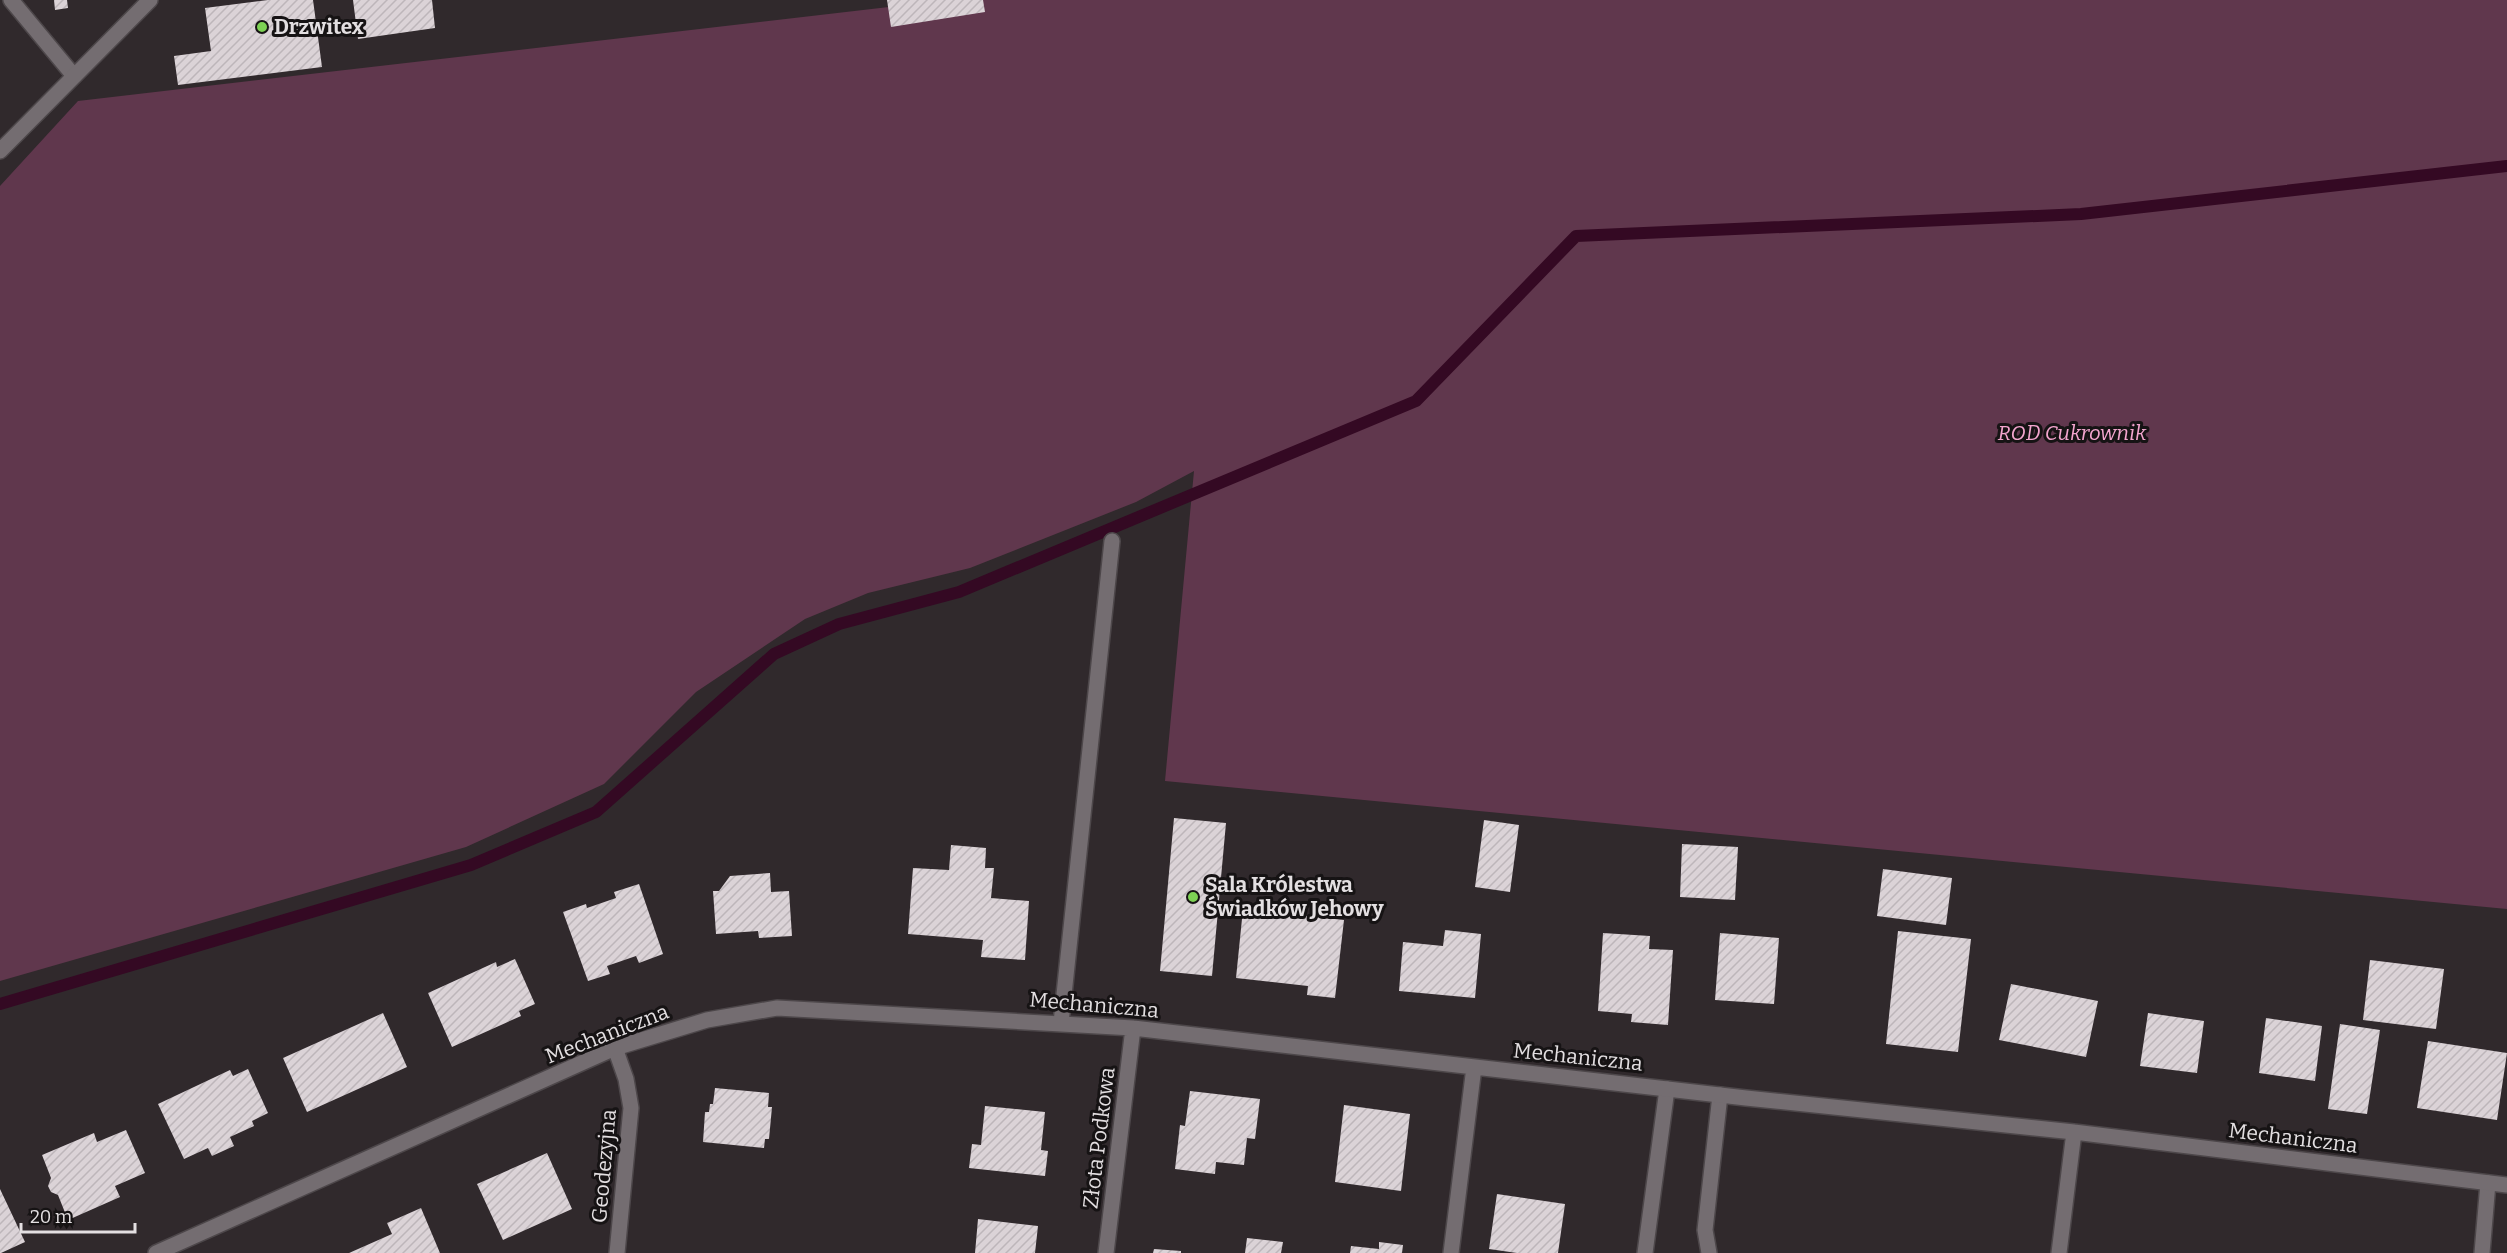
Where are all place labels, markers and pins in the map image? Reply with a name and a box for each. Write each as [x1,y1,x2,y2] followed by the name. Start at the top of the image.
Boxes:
[274,14,364,40] place label: Drzwitex
[255,20,269,34] marker: Drzwitex
[1205,872,1384,922] place label: Sala Królestwa Świadków Jehowy
[1186,890,1200,904] marker: Sala Królestwa Świadków Jehowy

